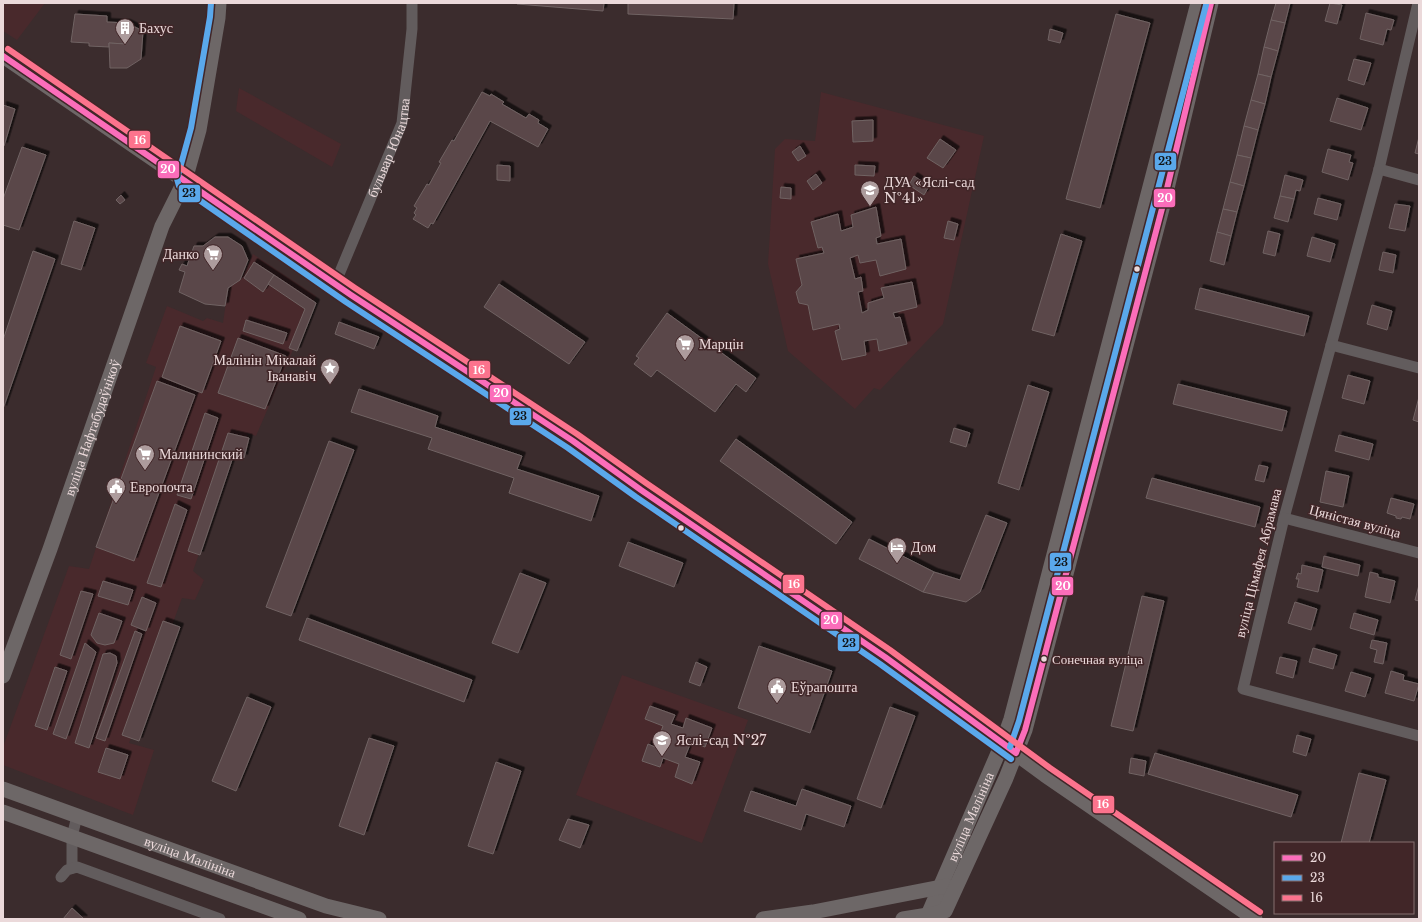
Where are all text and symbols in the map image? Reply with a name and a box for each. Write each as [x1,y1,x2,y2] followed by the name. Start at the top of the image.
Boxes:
[114,17,136,45] building icon: Бахус
[139,19,173,37] place label: Бахус
[363,97,414,200] street label: бульвар Юнацтва
[128,130,151,149] line badge: 16
[134,133,146,147] text: 16
[1154,152,1177,171] line badge: 23
[1158,154,1172,168] text: 23
[157,160,180,179] line badge: 20
[160,162,176,176] text: 20
[884,173,975,207] place label: ДУА «Яслі-сад №41»
[859,179,881,207] school or university icon: ДУА «Яслі-сад №41»
[178,184,201,203] line badge: 23
[182,186,196,200] text: 23
[1153,188,1176,208] line badge: 20
[1157,191,1173,205] text: 20
[202,243,224,271] supermarket icon: Данко
[163,245,199,263] place label: Данко
[1132,264,1142,274] unlabelled marker
[674,333,696,361] supermarket icon: Марцін
[699,335,744,353] place label: Марцін
[213,351,317,385] place label: Малінін Мікалай Іванавіч
[60,357,124,498] street label: вуліца Нафтабудаўнікоў
[319,357,341,385] place icon: Малінін Мікалай Іванавіч
[468,360,491,379] line badge: 16
[473,363,485,377] text: 16
[489,384,512,403] line badge: 20
[493,386,509,400] text: 20
[509,407,532,426] line badge: 23
[513,409,527,423] text: 23
[134,443,156,471] supermarket icon: Малининский
[159,445,243,463] place label: Малининский
[105,476,127,504] public building icon: Европочта
[130,478,194,496] place label: Европочта
[1231,486,1285,640] street label: вуліца Цімафея Абрамава
[1307,500,1404,542] street label: Цяністая вуліца
[676,523,686,533] unlabelled marker
[886,536,908,564] hotel icon: Дом
[911,538,936,556] place label: Дом
[1049,552,1072,572] line badge: 23
[1054,555,1068,569] text: 23
[782,574,805,594] line badge: 16
[1051,576,1074,596] line badge: 20
[788,577,800,591] text: 16
[1055,579,1071,593] text: 20
[820,611,843,630] line badge: 20
[823,613,839,627] text: 20
[837,633,860,652] line badge: 23
[842,636,856,650] text: 23
[1052,651,1143,668] place label: Сонечная вуліца
[1039,654,1049,664] marker: Сонечная вуліца
[766,676,788,704] public building icon: Еўрапошта
[791,678,858,696] place label: Еўрапошта
[651,729,673,757] school or university icon: Яслі-сад №27
[676,731,767,749] place label: Яслі-сад №27
[943,768,998,864] street label: вуліца Малініна
[1092,795,1115,814] line badge: 16
[1097,797,1109,811] text: 16
[142,832,239,882] street label: вуліца Малініна
[1274,842,1414,914] legend
[1310,850,1326,865] text: 20
[1310,870,1325,885] text: 23
[1310,890,1323,905] text: 16

